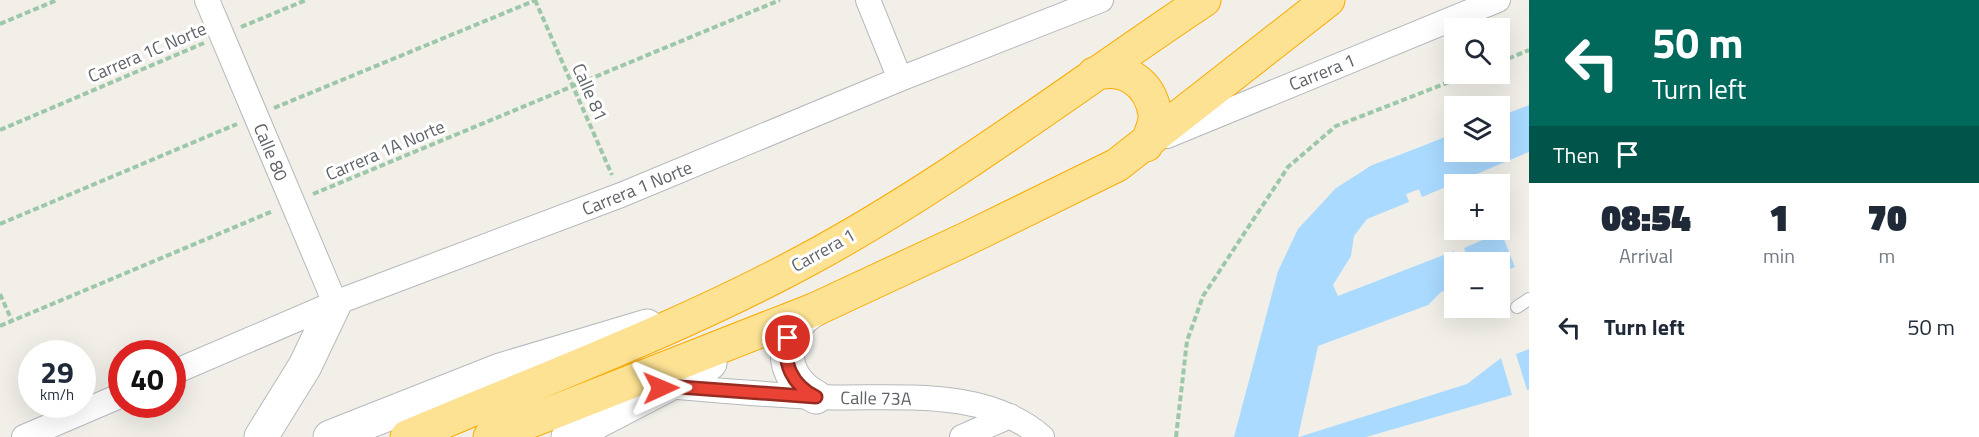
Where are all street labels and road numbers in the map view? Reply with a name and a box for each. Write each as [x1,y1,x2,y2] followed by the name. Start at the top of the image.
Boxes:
[84,15,210,89] street label: Carrera 1C Norte
[1285,46,1359,98] street label: Carrera 1
[565,59,615,125] street label: Calle 81
[321,113,449,187] street label: Carrera 1A Norte
[247,119,295,185] street label: Calle 80
[578,154,696,222] street label: Carrera 1 Norte
[786,221,860,279] street label: Carrera 1
[840,384,912,412] street label: Calle 73A

